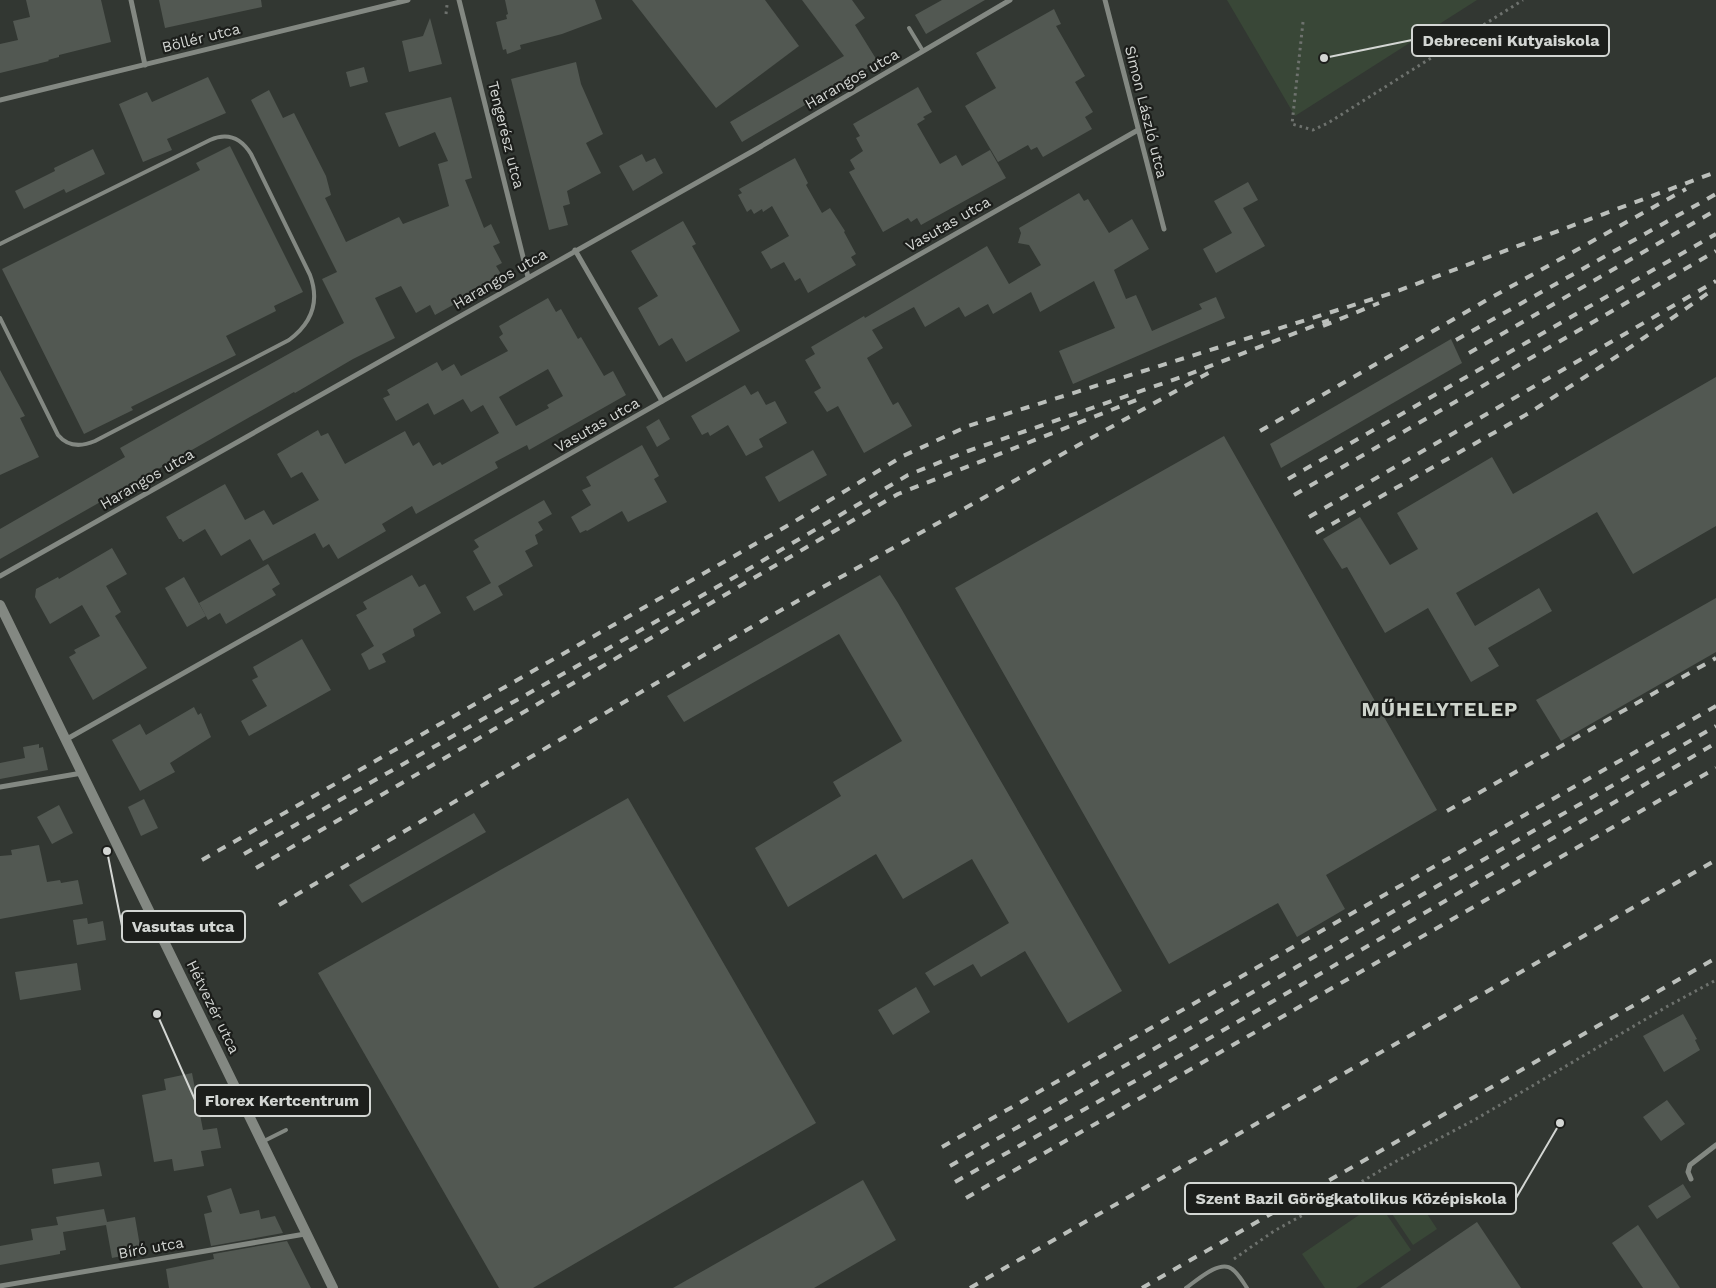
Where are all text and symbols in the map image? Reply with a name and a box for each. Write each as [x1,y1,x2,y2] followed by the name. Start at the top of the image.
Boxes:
[160,19,242,56] street label: Böllér utca
[1412,25,1609,56] callout: Debreceni Kutyaiskola
[1422,31,1600,50] text: Debreceni Kutyaiskola
[1121,44,1171,181] street label: Simon László utca
[802,45,903,113] street label: Harangos utca
[484,79,528,191] street label: Tengerész utca
[902,192,994,255] street label: Vasutas utca
[450,245,551,313] street label: Harangos utca
[551,393,643,456] street label: Vasutas utca
[97,445,198,513] street label: Harangos utca
[1362,697,1518,721] district label: MŰHELYTELEP
[122,911,245,942] callout: Vasutas utca
[132,917,235,936] text: Vasutas utca
[183,957,244,1057] street label: Hétvezér utca
[195,1085,370,1116] callout: Florex Kertcentrum
[205,1091,359,1110] text: Florex Kertcentrum
[1185,1183,1516,1214] callout: Szent Bazil Görögkatolikus Középiskola
[1196,1189,1507,1208] text: Szent Bazil Görögkatolikus Középiskola
[117,1233,186,1263] street label: Bíró utca

